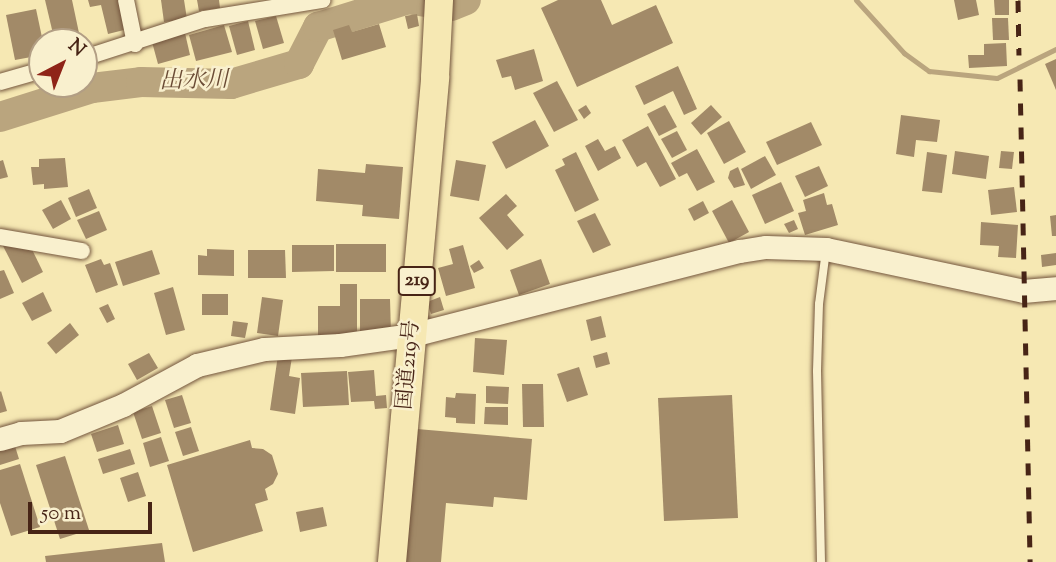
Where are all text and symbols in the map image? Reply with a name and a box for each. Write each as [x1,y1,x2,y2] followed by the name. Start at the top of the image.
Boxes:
[28,28,98,98] north arrow
[61,33,91,64] text: N
[159,68,229,96] water label: 出水川
[398,266,436,296] road number: 219
[393,319,425,411] street label: 国道219号
[32,489,156,532] scale bar
[41,499,81,529] text: 50 m

